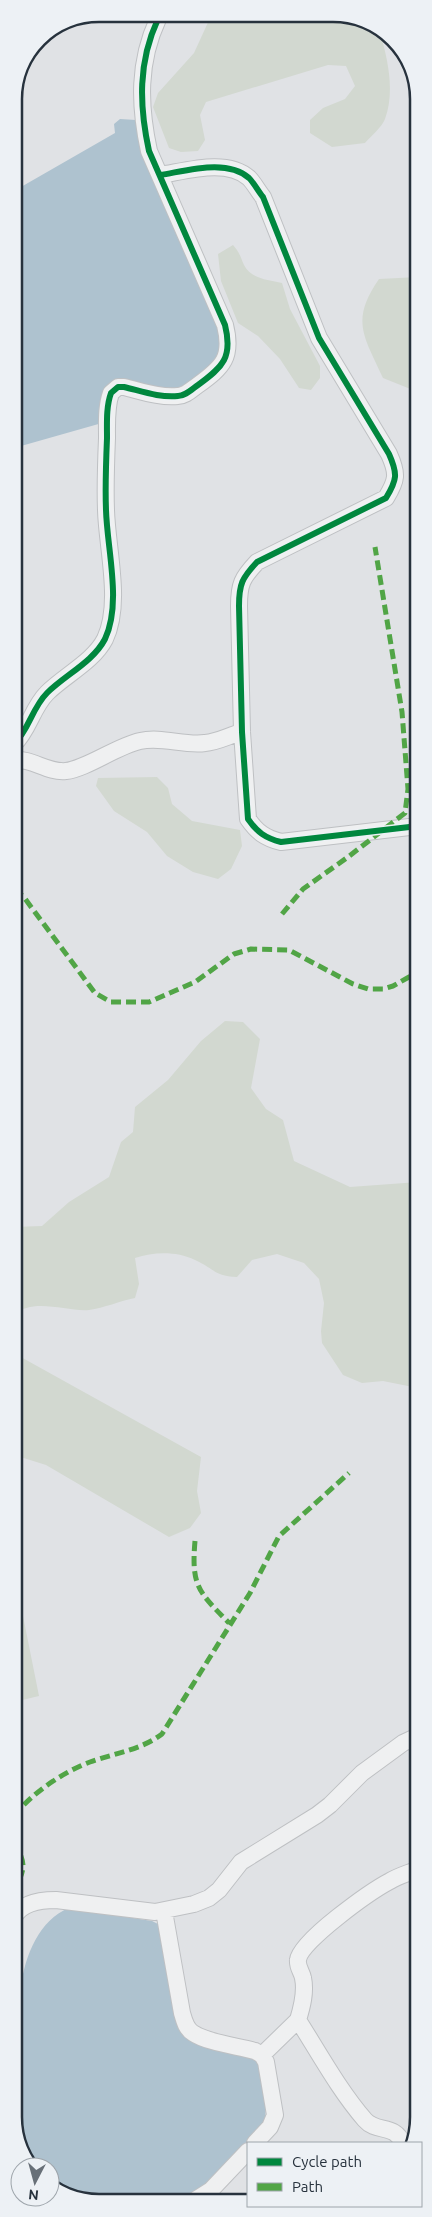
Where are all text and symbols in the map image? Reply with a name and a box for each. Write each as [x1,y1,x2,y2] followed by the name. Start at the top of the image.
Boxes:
[247,2142,422,2207] legend
[292,2153,362,2170] text: Cycle path
[10,2157,60,2207] north arrow
[292,2178,323,2195] text: Path
[28,2186,40,2203] text: N

